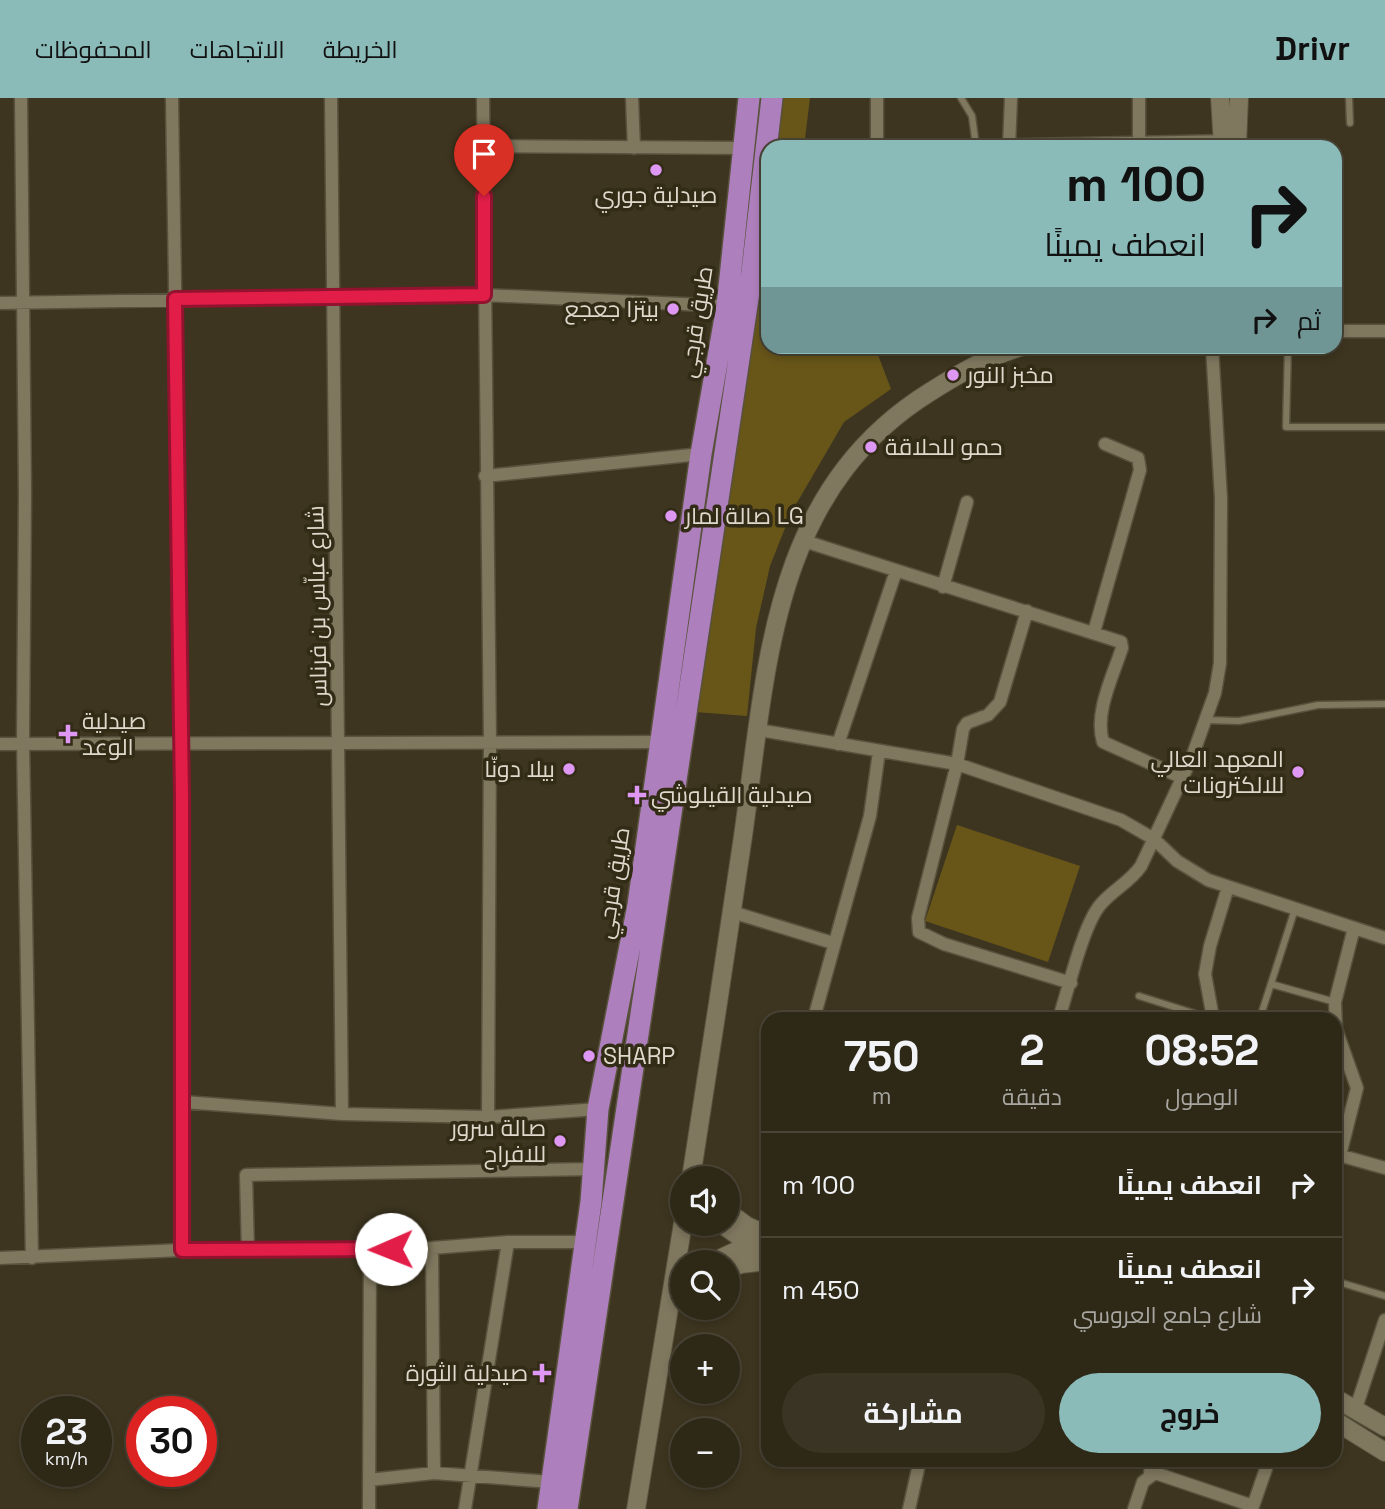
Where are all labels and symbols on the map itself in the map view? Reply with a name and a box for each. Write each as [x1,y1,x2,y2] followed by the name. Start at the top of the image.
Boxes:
[454,124,514,196] pin
[648,162,664,178] marker: صيدلية جوري
[595,180,717,213] place label: صيدلية جوري
[672,264,723,380] street label: طريق قرجي
[565,294,659,325] place label: بيتزا جعجع
[665,301,681,317] marker: بيتزا جعجع
[965,360,1054,390] place label: مخبز النور
[945,367,961,383] marker: مخبز النور
[885,432,1002,462] place label: حمو للحلاقة
[863,439,879,455] marker: حمو للحلاقة
[683,501,804,531] place label: صالة لمار LG
[300,505,335,707] street label: شارع عباّس بن فرناس
[663,508,679,524] marker: صالة لمار LG
[82,706,146,762] place label: صيدلية الوعد
[60,726,76,742] marker: صيدلية الوعد
[1151,744,1284,800] place label: المعهد العالي للالكترونات
[484,754,555,784] place label: بيلا دونّا
[561,761,577,777] marker: بيلا دونّا
[1290,764,1306,780] marker: المعهد العالي للالكترونات
[651,780,813,812] place label: صيدلية القيلوشي
[629,787,645,803] marker: صيدلية القيلوشي
[589,825,640,941] street label: طريق قرجي
[603,1041,675,1071] place label: SHARP
[581,1048,597,1064] marker: SHARP
[449,1113,546,1170] place label: صالة سرور للافراح
[552,1133,568,1149] marker: صالة سرور للافراح
[354,1212,428,1286] position arrow
[406,1358,528,1388] place label: صيدلية الثورة
[534,1365,550,1381] marker: صيدلية الثورة
[126,1396,217,1487] speed limit sign: 30

